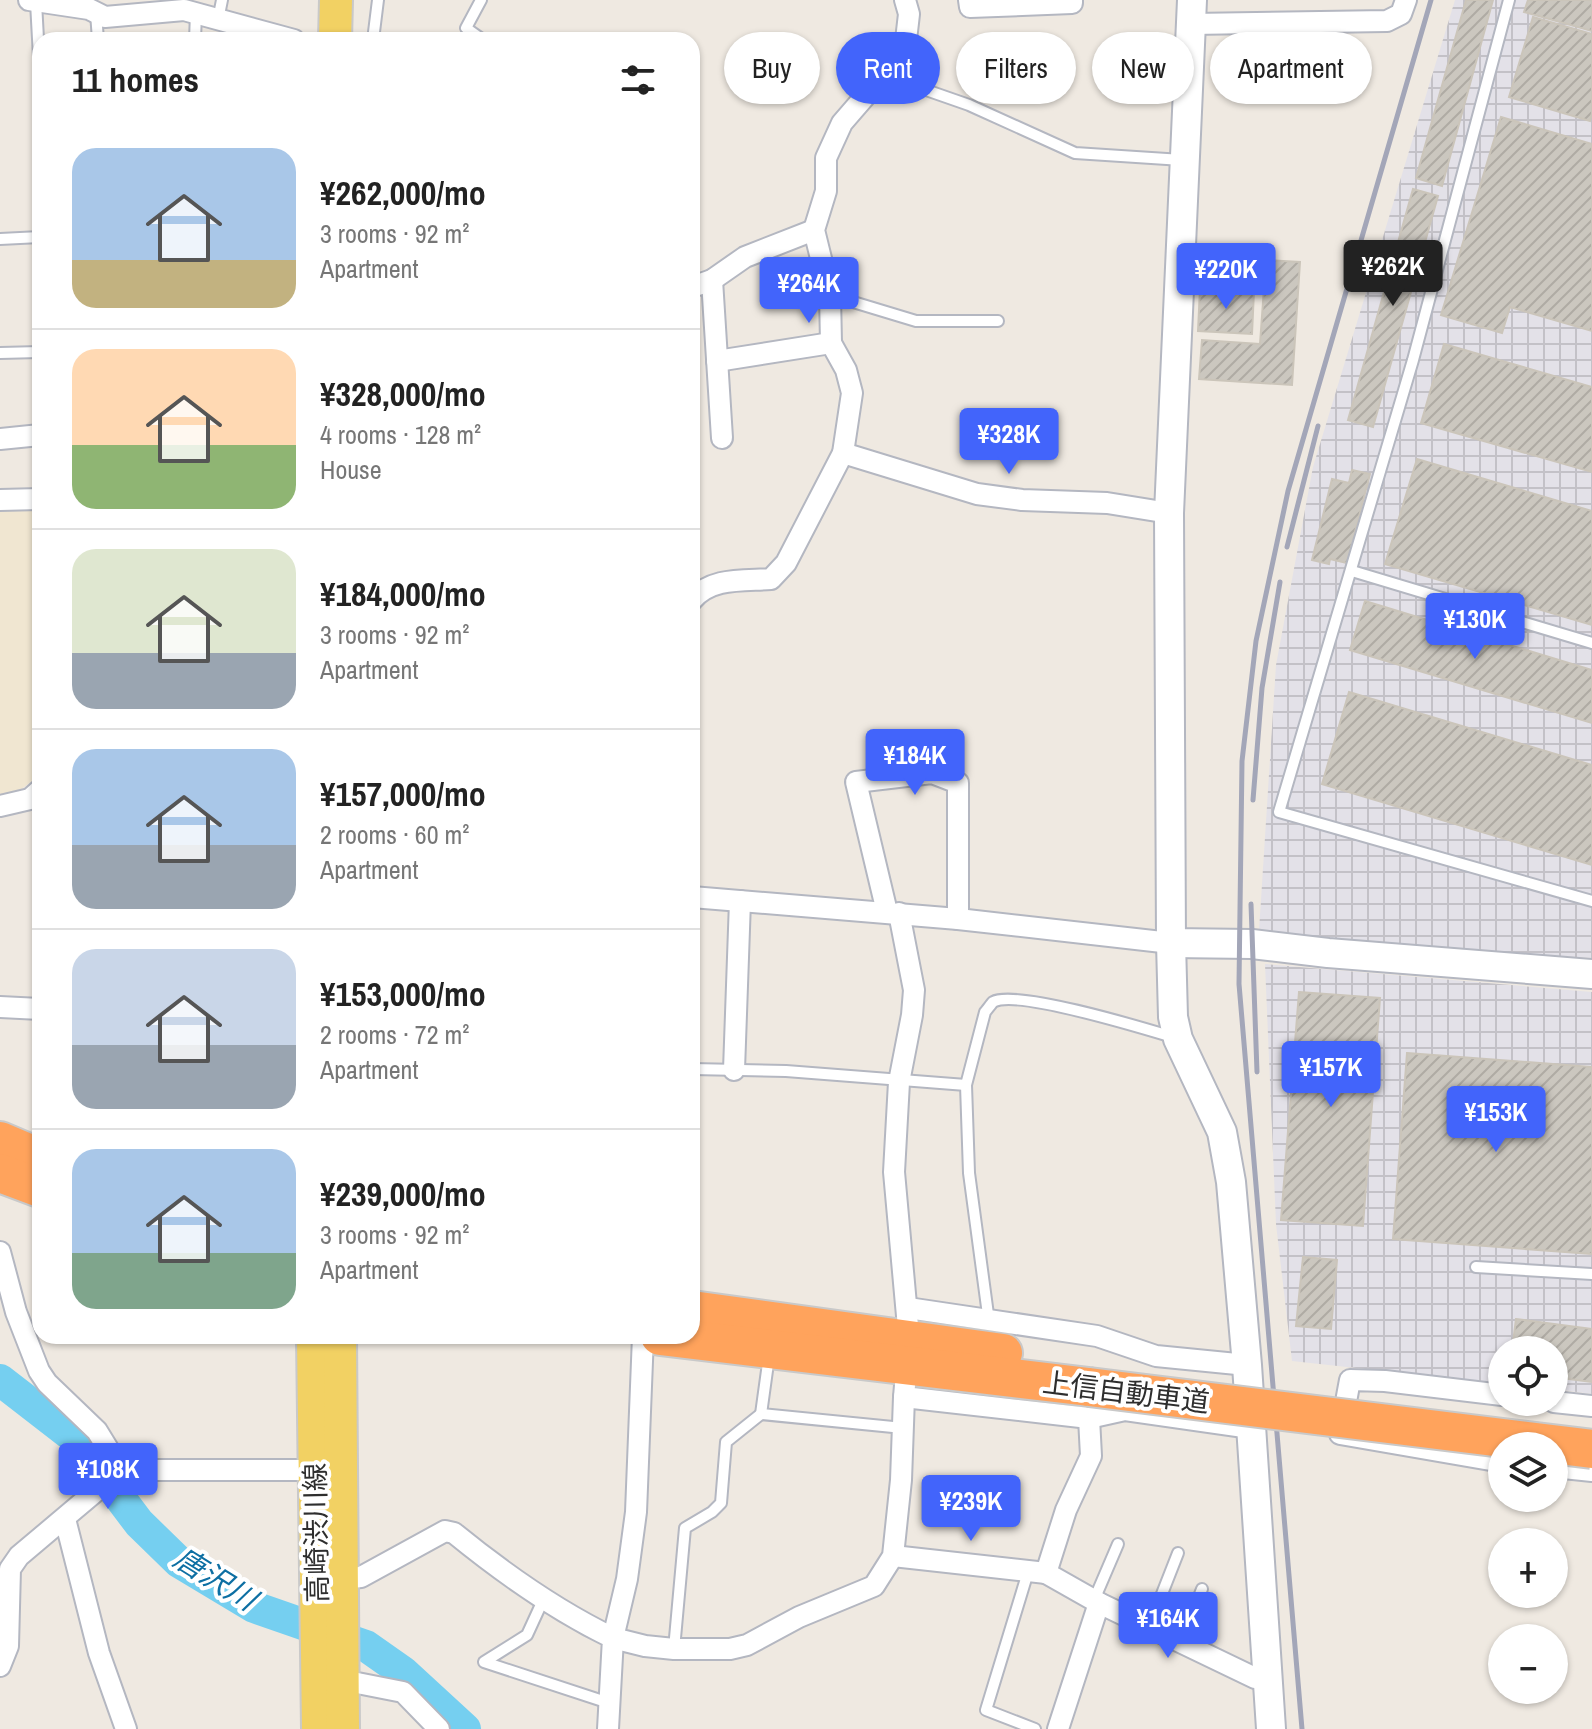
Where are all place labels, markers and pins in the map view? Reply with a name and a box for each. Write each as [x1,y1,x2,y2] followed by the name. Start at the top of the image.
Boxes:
[1337,240,1449,308] pin: ¥262K
[1170,243,1282,311] pin: ¥220K
[753,257,865,325] pin: ¥264K
[953,408,1065,476] pin: ¥328K
[1419,593,1531,661] pin: ¥130K
[859,729,971,797] pin: ¥184K
[1275,1041,1387,1109] pin: ¥157K
[1440,1086,1552,1154] pin: ¥153K
[52,1443,164,1511] pin: ¥108K
[915,1475,1027,1543] pin: ¥239K
[1112,1592,1224,1660] pin: ¥164K

